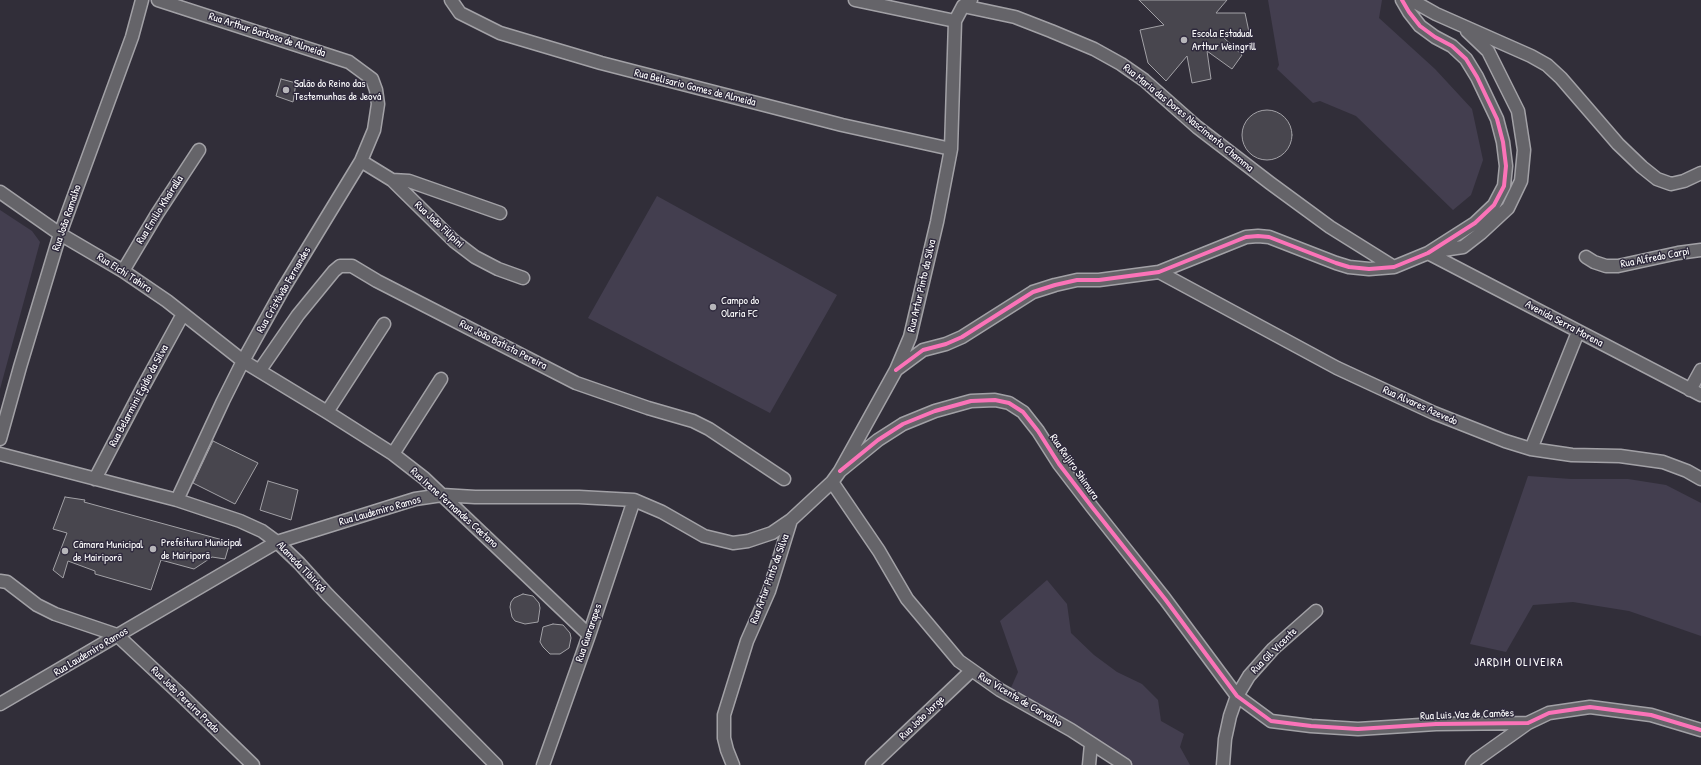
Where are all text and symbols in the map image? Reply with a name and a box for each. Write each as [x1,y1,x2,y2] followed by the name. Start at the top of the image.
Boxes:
[207,10,327,60] street label: Rua Arthur Barbosa de Almeida
[1192,27,1256,53] place label: Escola Estadual Arthur Weingrill
[1179,35,1189,45] marker: Escola Estadual Arthur Weingrill
[1120,61,1256,175] street label: Rua Maria das Dores Nascimento Chamma
[633,67,757,109] street label: Rua Belisario Gomes de Almeida
[294,77,381,103] place label: Salão do Reino das Testemunhas de Jeová
[281,85,291,95] marker: Salão do Reino das Testemunhas de Jeová
[134,173,186,247] street label: Rua Emilio Khairalla
[50,183,84,253] street label: Rua João Ramalho
[412,199,466,251] street label: Rua João Filipini
[905,238,939,334] street label: Rua Artur Pinto da Silva
[254,245,314,335] street label: Rua Cristóvão Fernandes
[1619,245,1691,271] street label: Rua Alfredo Carpi
[94,250,154,296] street label: Rua Eichi Tahira
[721,294,759,320] place label: Campo do Olaria FC
[1523,298,1605,350] street label: Avenida Serra Morena
[708,302,718,312] marker: Campo do Olaria FC
[457,317,549,373] street label: Rua João Batista Pereira
[106,343,172,449] street label: Rua Belarmini Egídio da Silva
[1381,384,1459,428] street label: Rua Alvares Azevedo
[1047,432,1101,502] street label: Rua Reijiro Shimura
[407,465,501,551] street label: Rua Irene Fernandes Caetano
[338,493,422,529] street label: Rua Laudemiro Ramos
[748,532,792,626] street label: Rua Artur Pinto da Silva
[161,536,242,562] place label: Prefeitura Municipal de Mairiporã
[73,538,143,564] place label: Câmara Municipal de Mairiporã
[274,539,328,595] street label: Alameda Tibiriçá
[148,544,158,554] marker: Prefeitura Municipal de Mairiporã
[60,546,70,556] marker: Câmara Municipal de Mairiporã
[573,602,605,664] street label: Rua Guararapes
[51,625,131,679] street label: Rua Laudemiro Ramos
[1248,625,1300,677] street label: Rua Gil Vicente
[1474,656,1564,670] district label: JARDIM OLIVEIRA
[148,664,222,736] street label: Rua João Pereira Prado
[976,670,1064,730] street label: Rua Vicente de Carvalho
[897,693,947,743] street label: Rua João Jorge
[1420,707,1514,723] street label: Rua Luis Vaz de Camões

